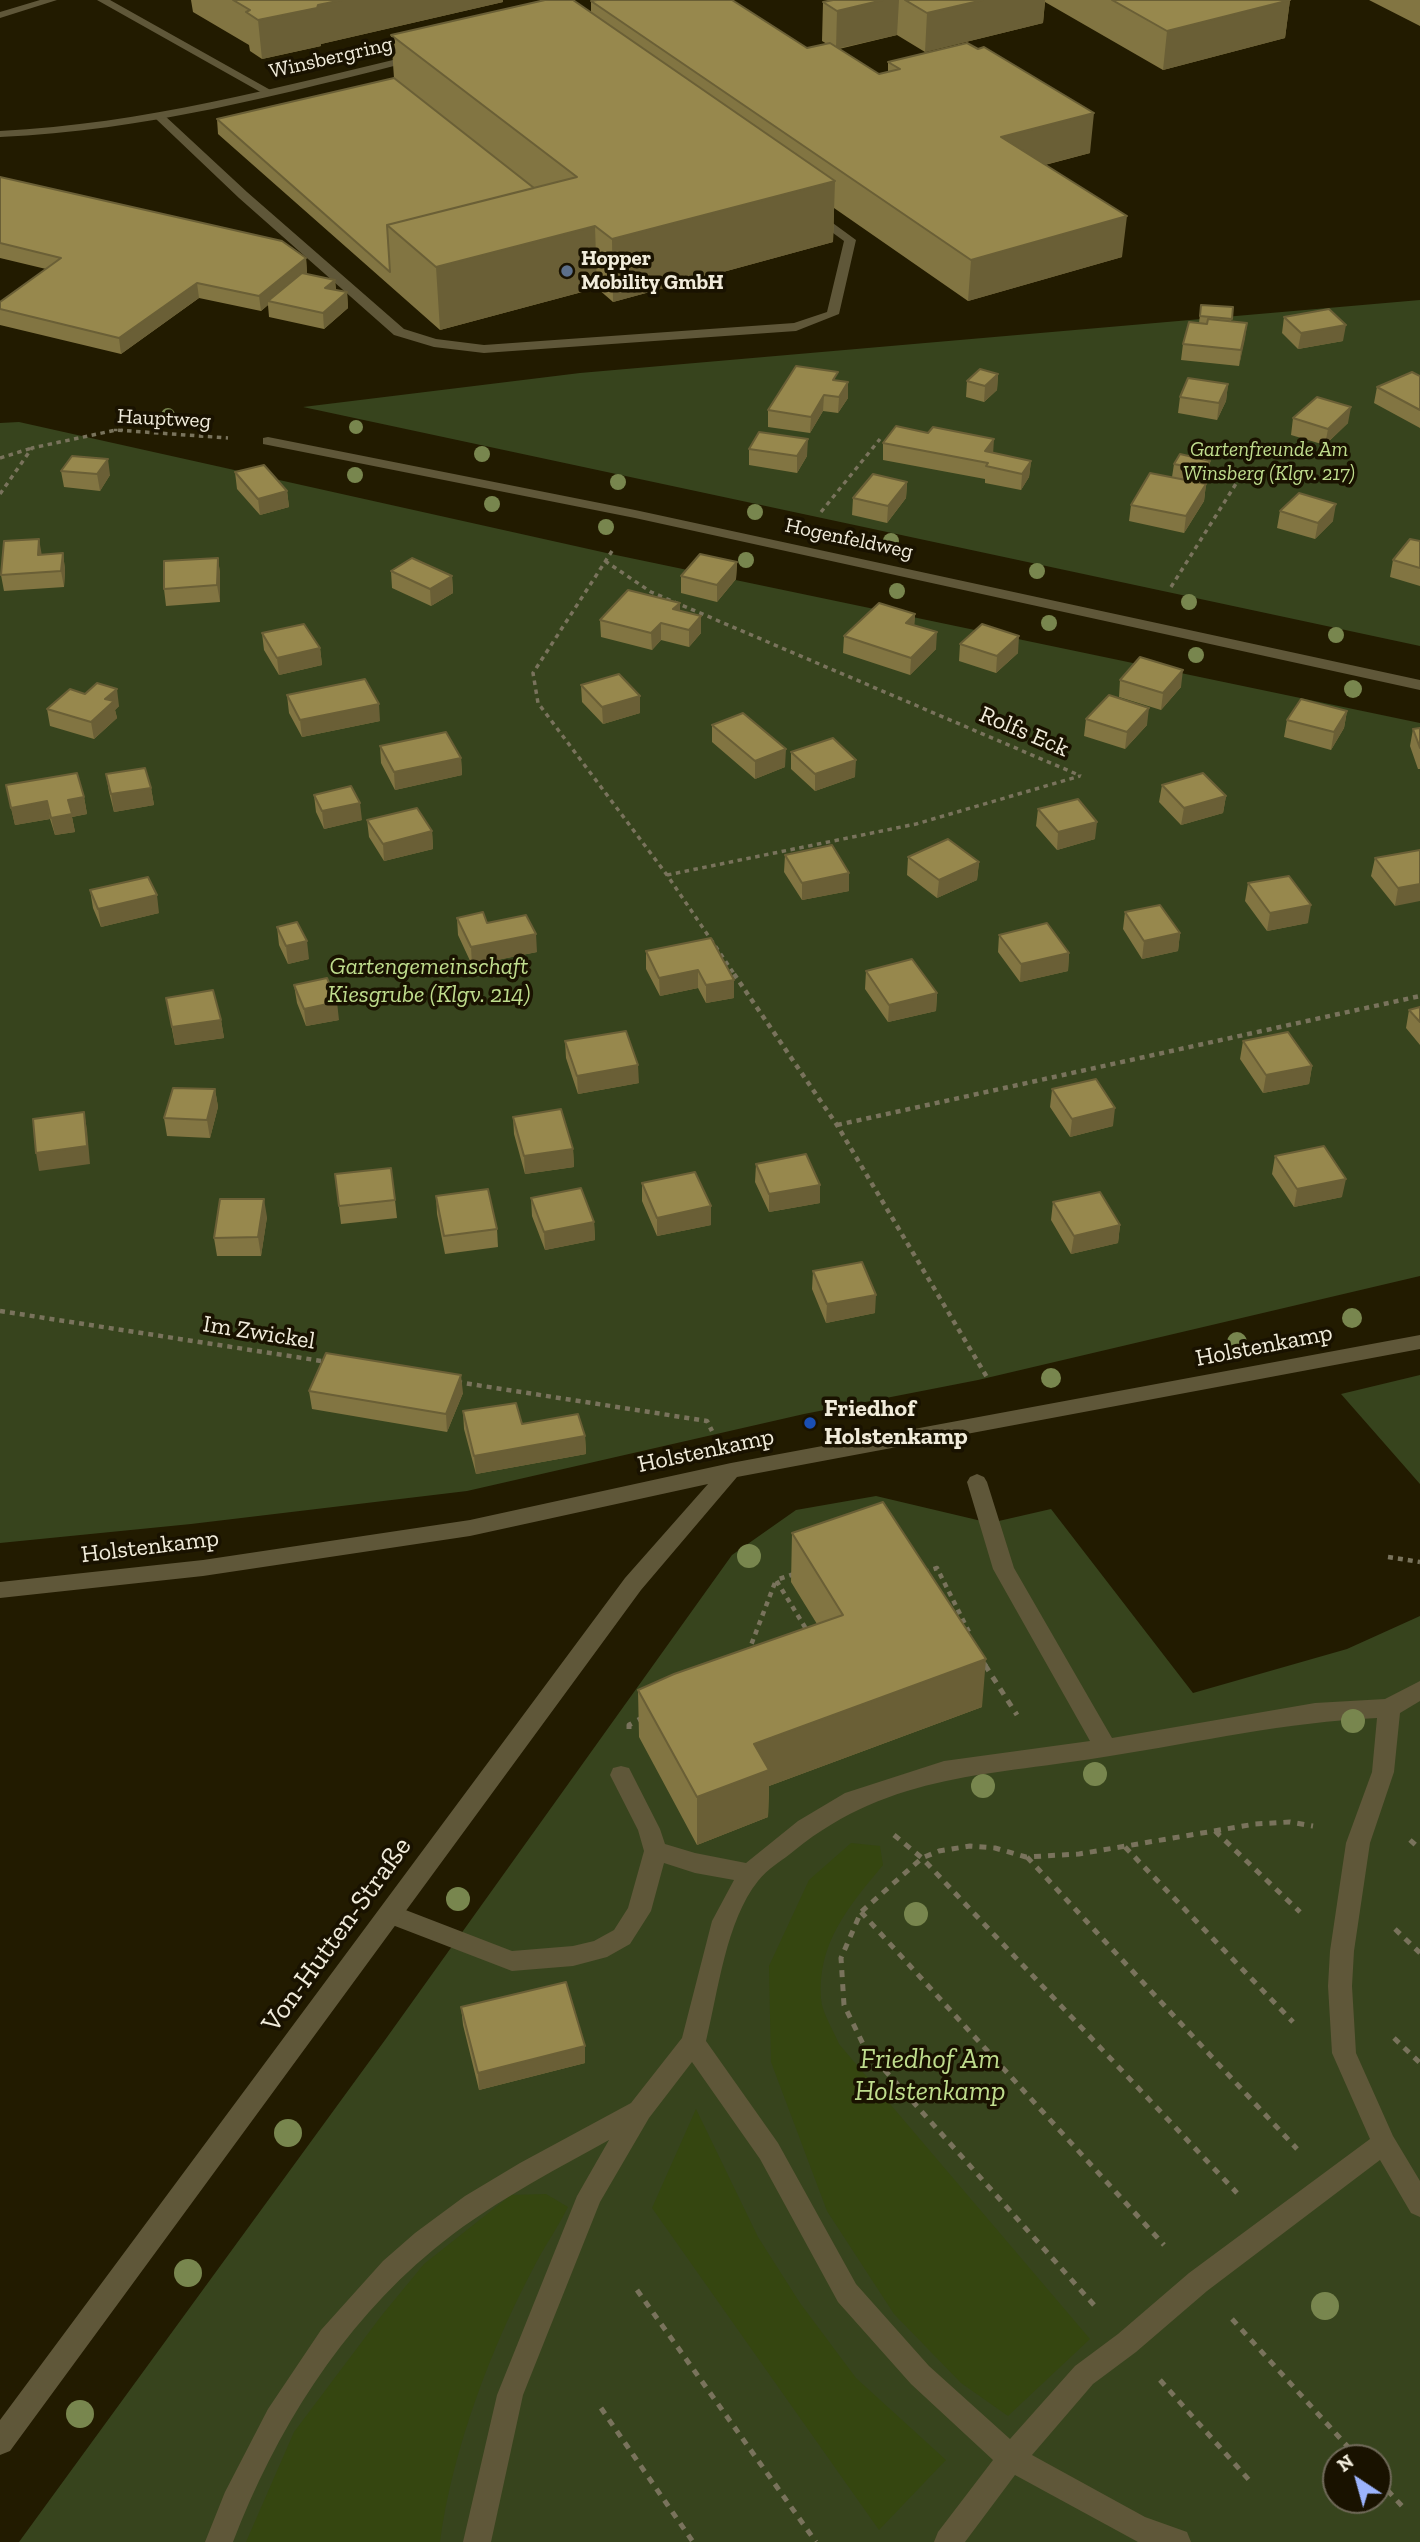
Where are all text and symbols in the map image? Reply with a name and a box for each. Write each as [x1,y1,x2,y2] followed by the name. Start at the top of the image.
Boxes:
[267,32,395,84] street label: Winsbergring
[581,246,724,296] place label: Hopper Mobility GmbH
[559,263,575,279] marker: Hopper Mobility GmbH
[116,404,212,434] street label: Hauptweg
[1183,437,1355,487] park label: Gartenfreunde Am Winsberg (Klgv. 217)
[783,513,915,565] street label: Hogenfeldweg
[975,700,1073,764] street label: Rolfs Eck
[327,953,531,1009] park label: Gartengemeinschaft Kiesgrube (Klgv. 214)
[201,1310,317,1356] street label: Im Zwickel
[1193,1319,1335,1373] street label: Holstenkamp
[824,1395,968,1451] place label: Friedhof Holstenkamp
[802,1415,818,1431] marker: Friedhof Holstenkamp
[635,1422,777,1480] street label: Holstenkamp
[79,1524,221,1570] street label: Holstenkamp
[255,1831,419,2039] street label: Von-Hutten-Straße
[854,2043,1006,2109] park label: Friedhof Am Holstenkamp
[1322,2444,1392,2514] north arrow
[1333,2450,1358,2477] text: N

